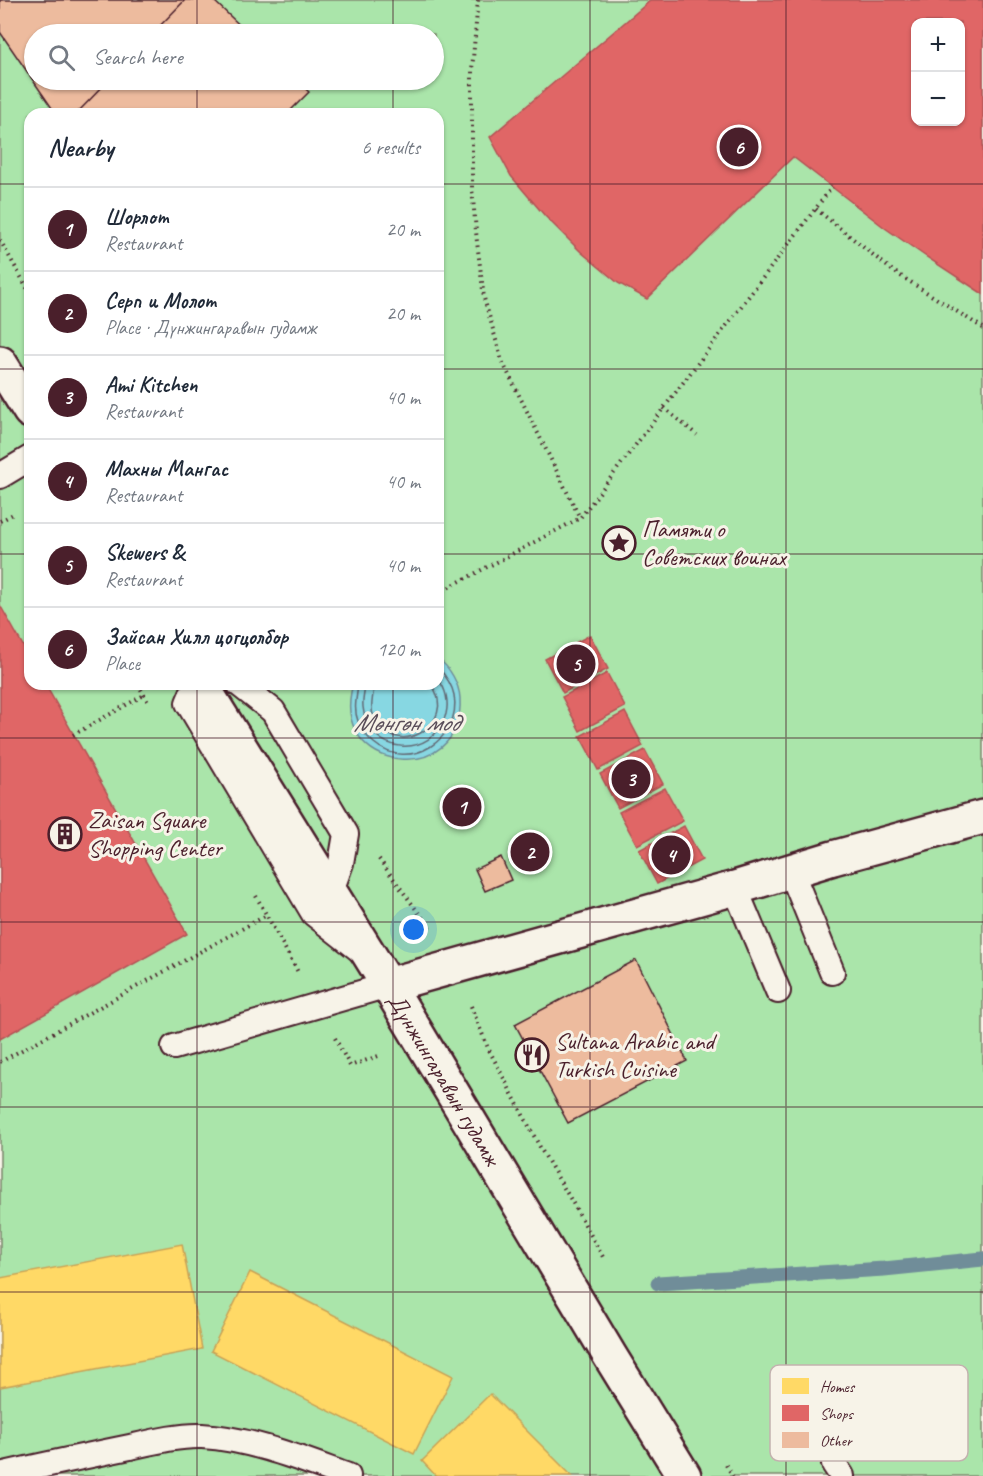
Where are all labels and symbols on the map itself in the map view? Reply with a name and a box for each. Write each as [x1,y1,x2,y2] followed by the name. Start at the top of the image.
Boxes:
[720,124,758,170] pin: 6
[642,514,788,572] place label: Памяти о Советских воинах
[601,525,637,561] place icon: Памяти о Советских воинах
[556,642,596,686] pin: 5
[354,706,464,739] water label: Мөнгөн мод
[612,756,650,802] pin: 3
[442,784,482,830] pin: 1
[88,805,224,863] place label: Zaisan Square Shopping Center
[47,816,83,852] building icon: Zaisan Square Shopping Center
[510,830,550,874] pin: 2
[652,832,690,878] pin: 4
[399,915,428,944] your location
[381,988,509,1173] street label: Дүнжингаравын гудамж
[555,1026,718,1084] place label: Sultana Arabic and Turkish Cuisine
[514,1037,550,1073] restaurant icon: Sultana Arabic and Turkish Cuisine
[770,1365,968,1461] legend
[820,1377,856,1397] text: Homes
[820,1404,854,1424] text: Shops
[820,1431,853,1451] text: Other

